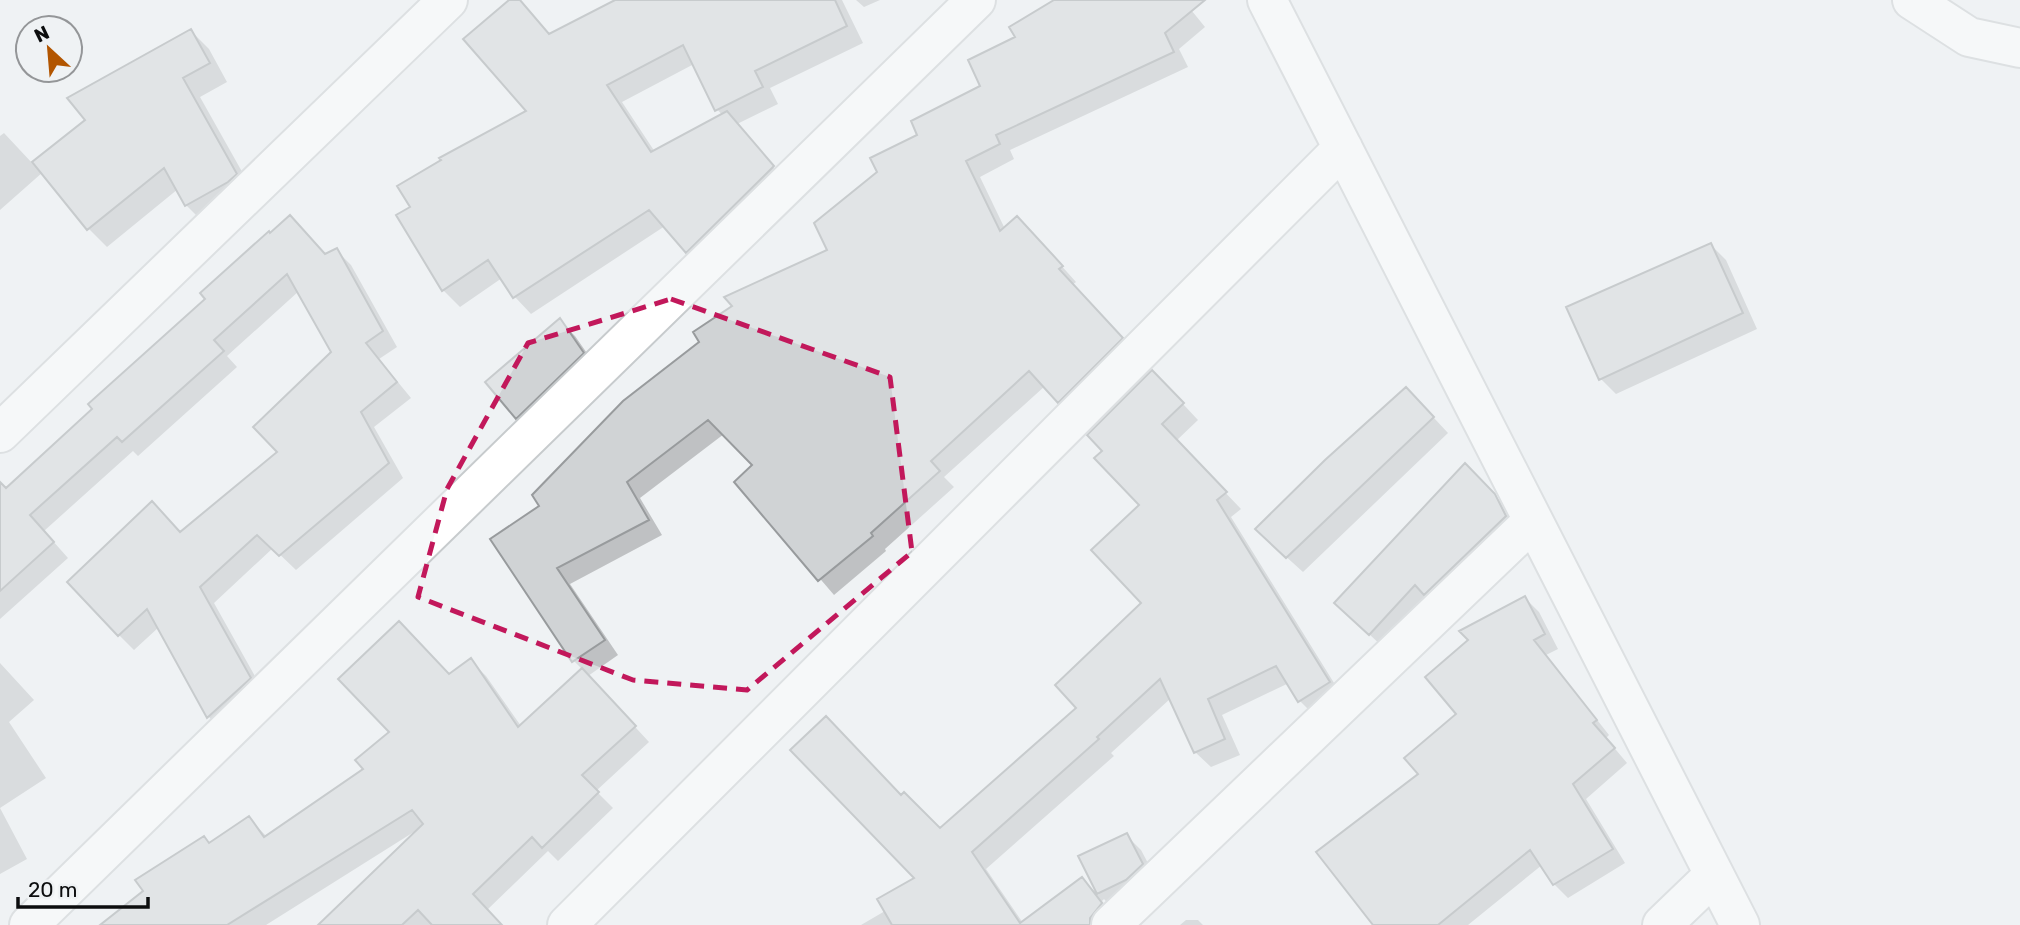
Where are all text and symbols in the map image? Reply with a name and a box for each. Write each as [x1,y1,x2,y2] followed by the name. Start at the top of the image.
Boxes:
[14,14,84,84] north arrow
[31,21,53,48] text: N
[18,866,147,910] scale bar
[28,877,77,902] text: 20 m

